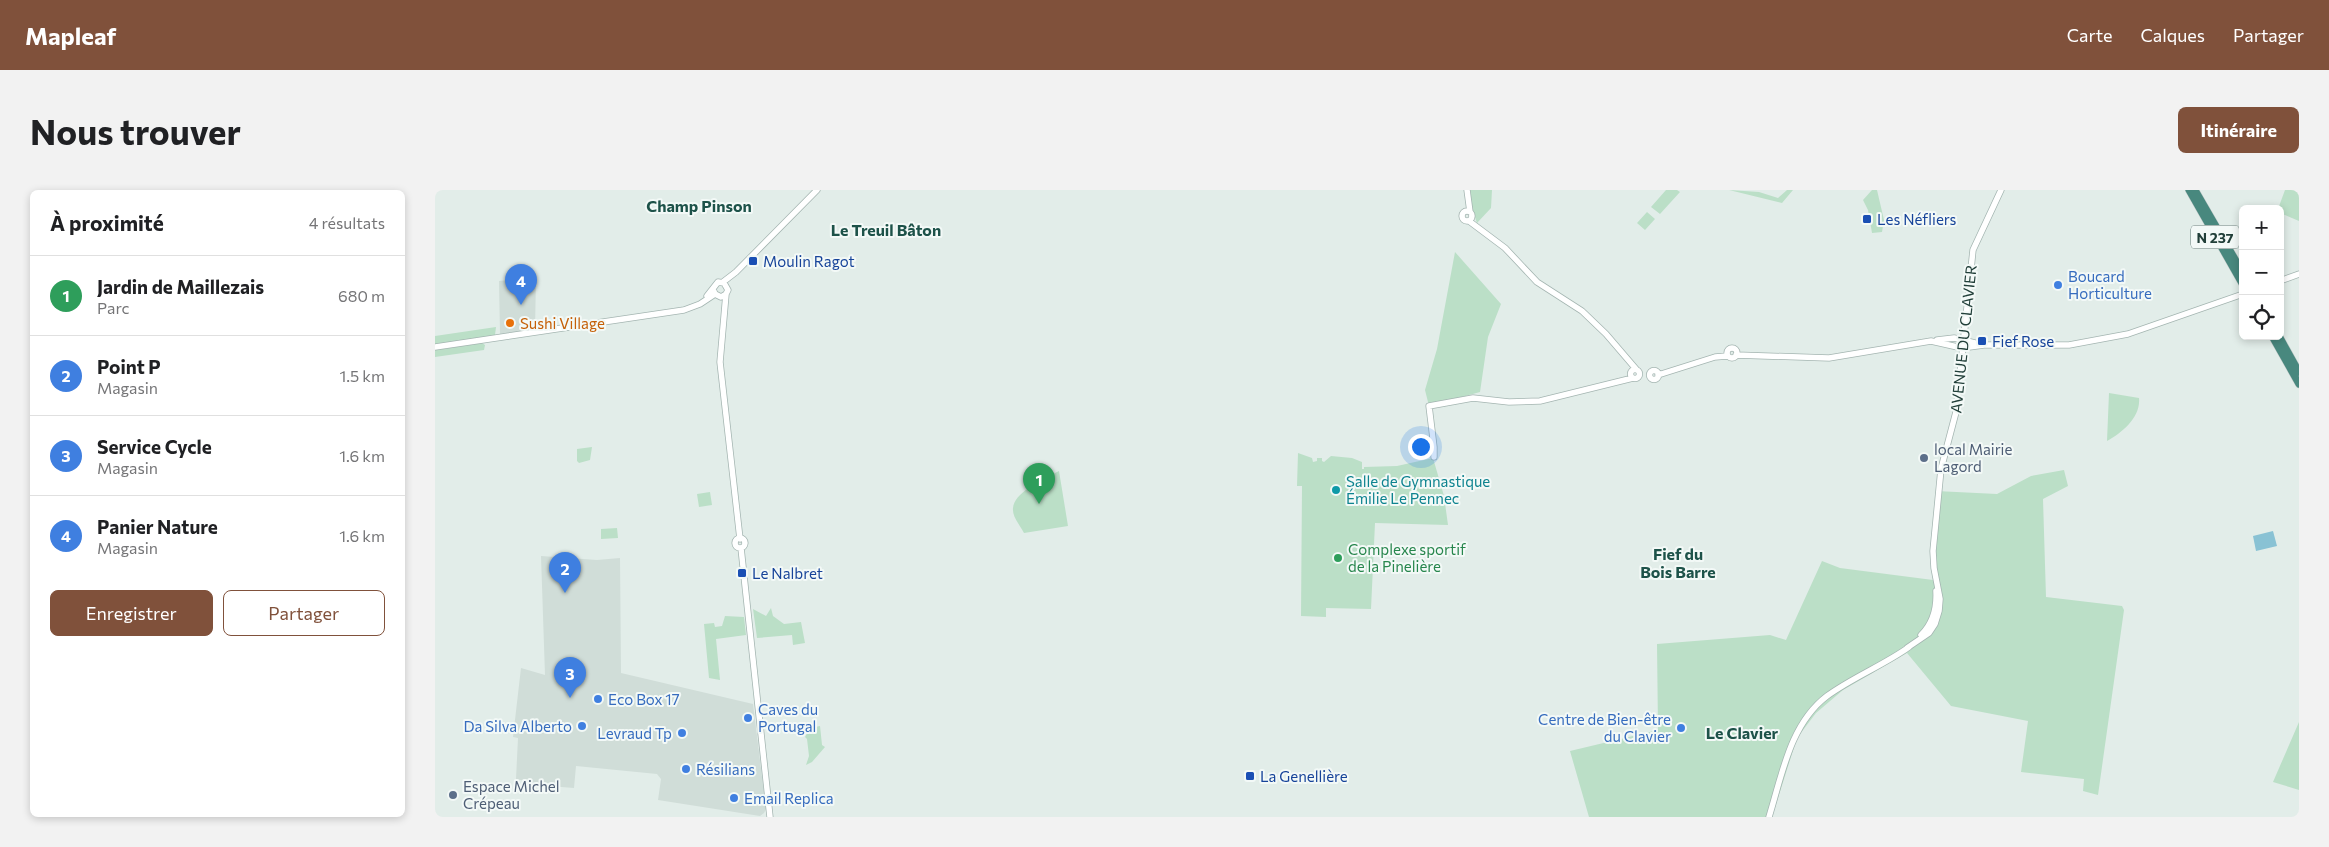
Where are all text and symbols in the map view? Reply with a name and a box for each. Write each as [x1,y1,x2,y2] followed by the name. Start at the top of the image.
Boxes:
[25,21,116,50] text: Mapleaf
[2067,24,2112,46] text: Carte
[2140,24,2205,46] text: Calques
[2233,24,2304,46] text: Partager
[2178,107,2299,153] button: Itinéraire
[30,109,241,152] text: Nous trouver
[646,196,752,215] district label: Champ Pinson
[2239,205,2284,340] map controls
[2239,205,2284,250] button: +
[50,210,164,235] text: À proximité
[1877,210,1957,228] place label: Les Néfliers
[309,213,385,232] text: 4 résultats
[1861,213,1873,225] marker: Les Néfliers
[831,220,941,239] district label: Le Treuil Bâton
[2191,226,2239,248] road number: N 237
[2239,250,2284,295] button: −
[763,252,855,270] place label: Moulin Ragot
[747,255,759,267] marker: Moulin Ragot
[505,264,537,305] pin: 4
[1946,264,1980,414] street label: AVENUE DU CLAVIER
[2068,267,2152,302] place label: Boucard Horticulture
[97,275,264,298] text: Jardin de Maillezais
[2052,279,2064,291] marker: Boucard Horticulture
[62,286,70,305] text: 1
[338,286,385,305] text: 680 m
[2239,295,2284,340] button: locate
[97,298,129,317] text: Parc
[520,314,605,332] place label: Sushi Village
[504,317,516,329] marker: Sushi Village
[1992,332,2054,350] place label: Fief Rose
[1976,335,1988,347] marker: Fief Rose
[97,355,161,378] text: Point P
[61,366,71,385] text: 2
[339,366,385,385] text: 1.5 km
[97,378,158,397] text: Magasin
[1408,434,1434,460] your location
[97,435,212,458] text: Service Cycle
[1934,440,2012,475] place label: local Mairie Lagord
[61,446,71,465] text: 3
[339,446,385,465] text: 1.6 km
[1918,452,1930,464] marker: local Mairie Lagord
[97,458,158,477] text: Magasin
[1023,463,1055,504] pin: 1
[1346,472,1490,507] place label: Salle de Gymnastique Émilie Le Pennec
[1330,484,1342,496] marker: Salle de Gymnastique Émilie Le Pennec
[97,515,218,538] text: Panier Nature
[61,526,71,545] text: 4
[339,526,385,545] text: 1.6 km
[97,538,158,557] text: Magasin
[1348,540,1466,575] place label: Complexe sportif de la Pinelière
[1640,544,1716,581] district label: Fief du Bois Barre
[549,552,581,593] pin: 2
[1332,552,1344,564] marker: Complexe sportif de la Pinelière
[752,564,823,582] place label: Le Nalbret
[736,567,748,579] marker: Le Nalbret
[50,590,213,636] button: Enregistrer
[223,590,385,636] button: Partager
[554,657,586,698] pin: 3
[608,690,680,708] place label: Eco Box 17
[592,693,604,705] marker: Eco Box 17
[758,700,818,735] place label: Caves du Portugal
[1538,710,1671,745] place label: Centre de Bien-être du Clavier
[742,712,754,724] marker: Caves du Portugal
[464,717,572,735] place label: Da Silva Alberto
[576,720,588,732] marker: Da Silva Alberto
[1675,722,1687,734] marker: Centre de Bien-être du Clavier
[1706,723,1779,742] district label: Le Clavier
[597,724,672,742] place label: Levraud Tp
[676,727,688,739] marker: Levraud Tp
[696,760,755,778] place label: Résilians
[680,763,692,775] marker: Résilians
[1260,767,1348,785] place label: La Genellière
[1244,770,1256,782] marker: La Genellière
[463,777,560,812] place label: Espace Michel Crépeau
[447,789,459,801] marker: Espace Michel Crépeau
[744,789,834,807] place label: Email Replica
[728,792,740,804] marker: Email Replica

